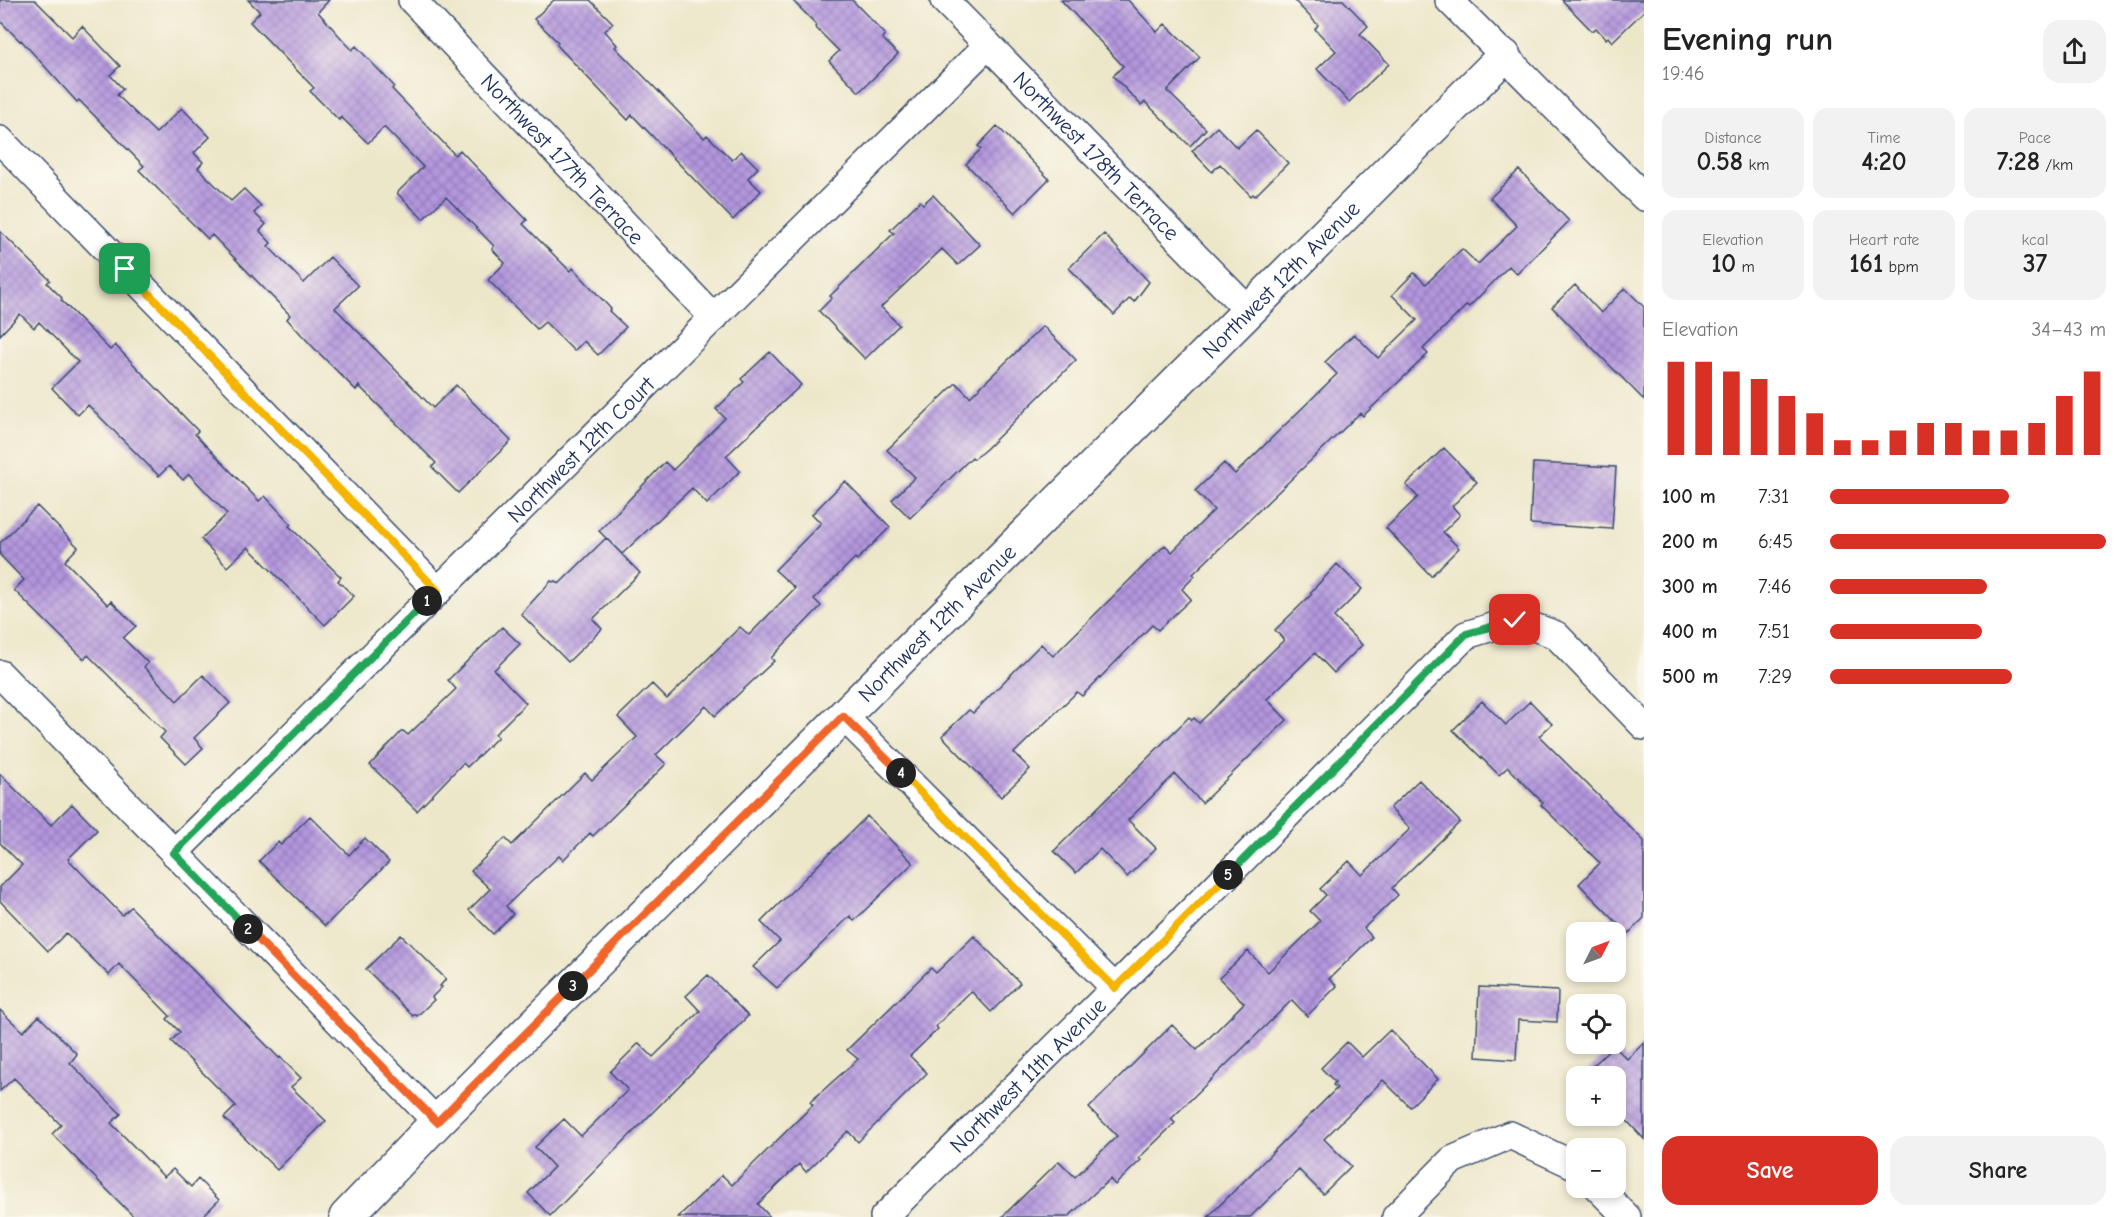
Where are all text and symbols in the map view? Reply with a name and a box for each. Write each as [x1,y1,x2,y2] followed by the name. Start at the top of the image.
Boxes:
[1662,20,1833,58] text: Evening run
[2043,20,2106,83] button: share
[1662,62,1705,85] text: 19:46
[1007,66,1184,246] street label: Northwest 178th Terrace
[475,69,649,250] street label: Northwest 177th Terrace
[1704,129,1762,147] text: Distance
[1867,129,1901,147] text: Time
[2019,129,2051,147] text: Pace
[1696,147,1743,177] text: 0.58
[1861,147,1907,177] text: 4:20
[1997,147,2040,177] text: 7:28
[1743,156,1770,174] text: km
[2040,156,2073,174] text: /km
[1197,196,1366,364] street label: Northwest 12th Avenue
[1702,231,1764,249] text: Elevation
[1849,231,1919,249] text: Heart rate
[2022,231,2048,249] text: kcal
[99,243,150,294] pin
[1711,249,1736,279] text: 10
[1849,249,1883,279] text: 161
[2023,249,2047,279] text: 37
[108,252,141,285] icon: arrive
[1736,258,1755,276] text: m
[1883,258,1919,276] text: bpm
[1662,318,1739,341] text: Elevation
[2031,318,2106,341] text: 34–43 m
[502,371,661,529] street label: Northwest 12th Court
[1662,485,1716,508] text: 100 m
[1758,485,1789,508] text: 7:31
[1662,530,1718,553] text: 200 m
[1758,530,1793,553] text: 6:45
[853,539,1022,708] street label: Northwest 12th Avenue
[1662,575,1718,598] text: 300 m
[1758,575,1792,598] text: 7:46
[412,586,442,616] pin: 1
[424,592,430,610] text: 1
[1489,594,1540,645] pin
[1498,603,1531,636] icon: check
[1662,620,1717,643] text: 400 m
[1758,620,1790,643] text: 7:51
[1662,665,1719,688] text: 500 m
[1758,665,1792,688] text: 7:29
[886,758,916,788] pin: 4
[897,764,905,782] text: 4
[1213,860,1243,890] pin: 5
[1224,866,1232,884] text: 5
[233,914,263,944] pin: 2
[244,920,252,938] text: 2
[1566,922,1626,982] north arrow
[1566,922,1626,1198] map controls
[558,971,588,1001] pin: 3
[569,977,577,995] text: 3
[945,993,1112,1158] street label: Northwest 11th Avenue
[1566,994,1626,1054] button: locate
[1566,1066,1626,1126] button: +
[1662,1136,1878,1205] button: Save
[1890,1136,2106,1205] button: Share
[1566,1138,1626,1198] button: −

